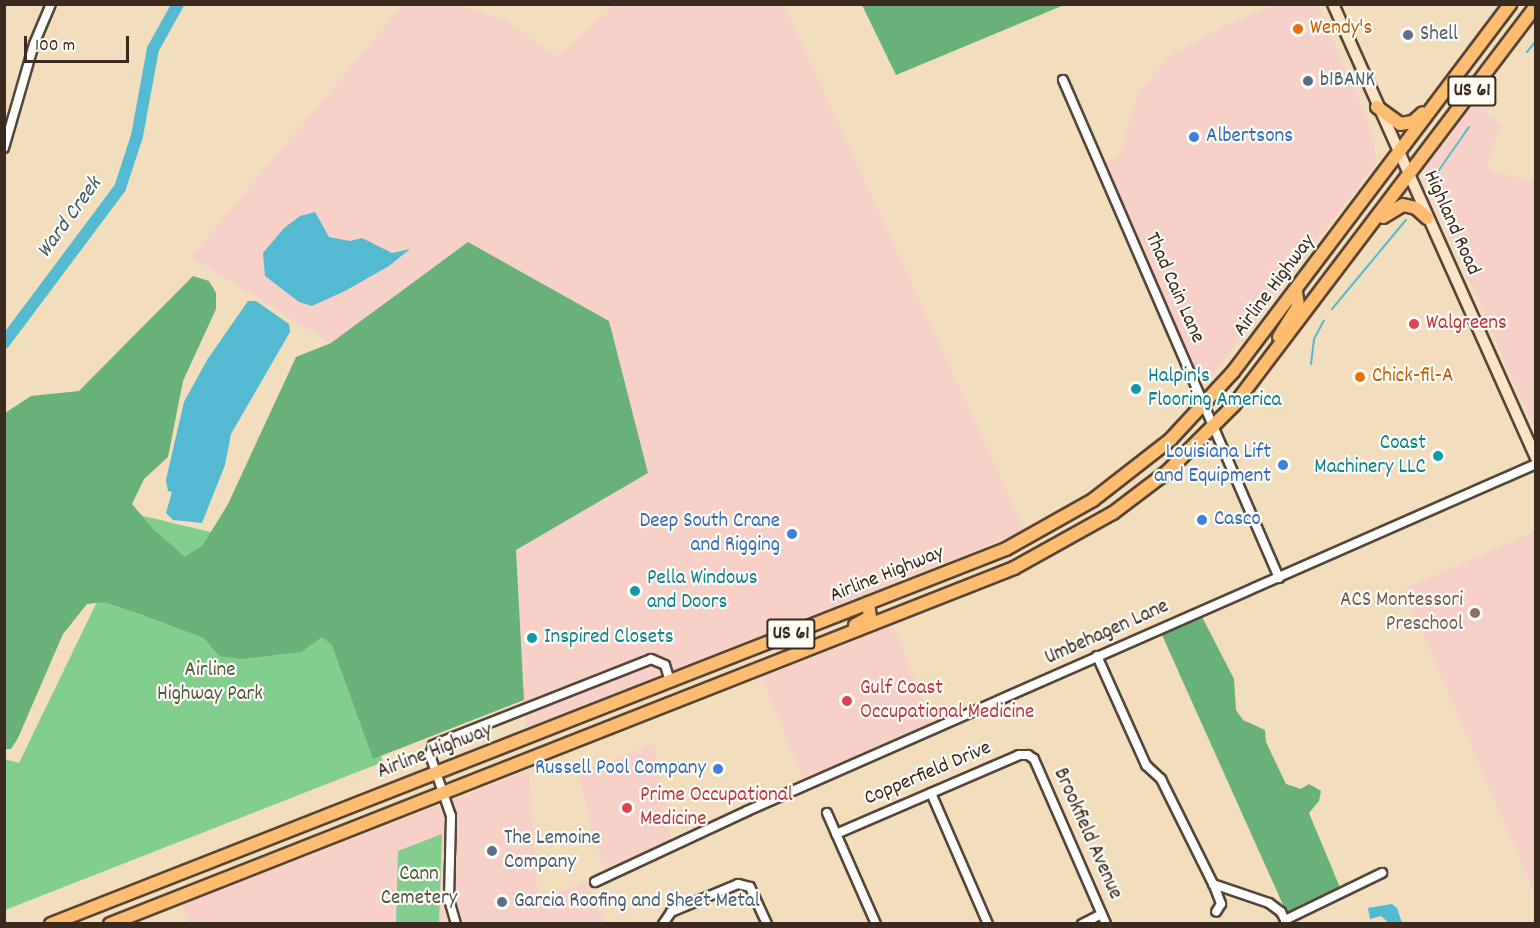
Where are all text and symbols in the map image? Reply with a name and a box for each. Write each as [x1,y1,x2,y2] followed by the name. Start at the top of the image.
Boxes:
[1310,16,1372,42] place label: Wendy's
[1291,22,1305,36] marker: Wendy's
[1420,22,1458,48] place label: Shell
[27,24,132,62] scale bar
[1401,28,1415,42] marker: Shell
[35,34,75,59] text: 100 m
[1320,68,1375,94] place label: b1BANK
[1301,74,1315,88] marker: b1BANK
[1446,74,1498,108] road number: US 61
[1206,124,1293,150] place label: Albertsons
[1187,130,1201,144] marker: Albertsons
[1417,167,1485,279] street label: Highland Road
[32,172,108,264] water label: Ward Creek
[1138,229,1210,347] street label: Thad Cain Lane
[1229,230,1321,342] street label: Airline Highway
[1426,311,1507,337] place label: Walgreens
[1407,317,1421,331] marker: Walgreens
[1148,364,1281,414] place label: Halpin's Flooring America
[1372,364,1453,390] place label: Chick-fil-A
[1353,370,1367,384] marker: Chick-fil-A
[1129,382,1143,396] marker: Halpin's Flooring America
[1314,431,1426,481] place label: Coast Machinery LLC
[1154,440,1271,490] place label: Louisiana Lift and Equipment
[1431,449,1445,463] marker: Coast Machinery LLC
[1276,458,1290,472] marker: Louisiana Lift and Equipment
[1214,507,1261,533] place label: Casco
[639,509,780,559] place label: Deep South Crane and Rigging
[1195,513,1209,527] marker: Casco
[785,527,799,541] marker: Deep South Crane and Rigging
[826,541,948,609] street label: Airline Highway
[647,566,758,616] place label: Pella Windows and Doors
[628,584,642,598] marker: Pella Windows and Doors
[1340,588,1463,638] place label: ACS Montessori Preschool
[1041,595,1173,671] street label: Umbehagen Lane
[1468,606,1482,620] marker: ACS Montessori Preschool
[766,617,816,651] road number: US 61
[544,625,674,651] place label: Inspired Closets
[525,631,539,645] marker: Inspired Closets
[157,658,263,708] park label: Airline Highway Park
[860,676,1034,726] place label: Gulf Coast Occupational Medicine
[838,692,856,710] marker: Gulf Coast Occupational Medicine
[374,719,496,785] street label: Airline Highway
[861,736,995,812] street label: Copperfield Drive
[535,756,706,782] place label: Russell Pool Company
[711,762,725,776] marker: Russell Pool Company
[1047,764,1127,904] street label: Brookfield Avenue
[640,783,793,833] place label: Prime Occupational Medicine
[618,799,636,817] marker: Prime Occupational Medicine
[504,826,600,876] place label: The Lemoine Company
[485,844,499,858] marker: The Lemoine Company
[381,862,457,912] park label: Cann Cemetery
[514,889,760,915] place label: Garcia Roofing and Sheet Metal
[495,895,509,909] marker: Garcia Roofing and Sheet Metal

